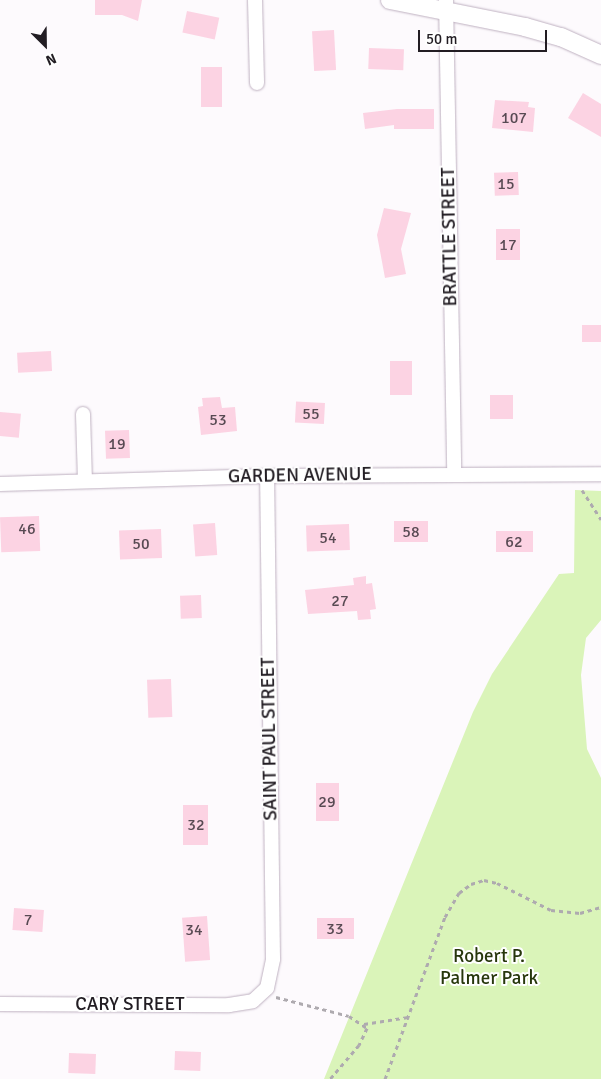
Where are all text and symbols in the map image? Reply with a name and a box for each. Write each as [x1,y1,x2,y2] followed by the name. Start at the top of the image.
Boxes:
[20,20,70,70] north arrow
[421,20,550,52] scale bar
[426,30,457,48] text: 50 m
[43,50,59,69] text: N
[501,108,527,128] house number: 107
[437,167,463,307] street label: BRATTLE STREET
[497,174,515,194] house number: 15
[499,235,517,255] house number: 17
[302,404,320,424] house number: 55
[209,410,227,430] house number: 53
[108,434,126,454] house number: 19
[228,463,372,489] street label: GARDEN AVENUE
[18,519,36,539] house number: 46
[402,522,420,542] house number: 58
[319,528,337,548] house number: 54
[505,532,523,552] house number: 62
[132,534,150,554] house number: 50
[331,591,349,611] house number: 27
[257,657,283,821] street label: SAINT PAUL STREET
[318,792,336,812] house number: 29
[187,815,205,835] house number: 32
[24,910,32,930] house number: 7
[326,919,344,939] house number: 33
[185,920,203,940] house number: 34
[440,946,538,990] park label: Robert P. Palmer Park
[75,994,185,1016] street label: CARY STREET

